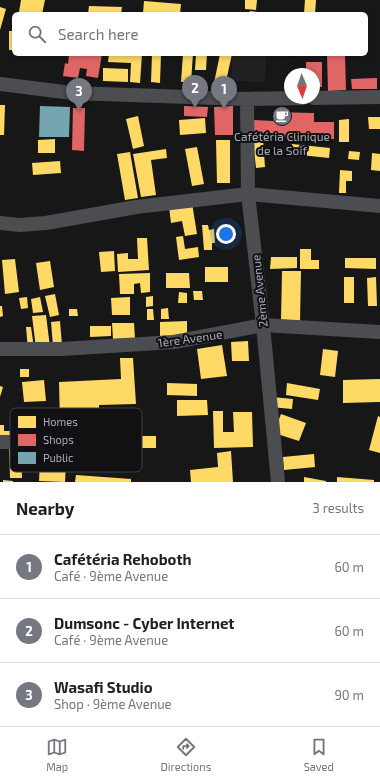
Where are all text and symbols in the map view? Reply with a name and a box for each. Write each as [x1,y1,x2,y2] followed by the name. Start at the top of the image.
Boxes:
[12,12,368,56] search box
[26,23,48,45] icon: search
[58,25,139,43] text: Search here
[284,68,320,104] north arrow
[182,75,208,108] pin: 2
[211,76,237,109] pin: 1
[66,78,92,111] pin: 3
[271,105,293,127] cafe icon: Cafétéria Clinique de la Soif
[234,129,330,157] place label: Cafétéria Clinique de la Soif
[216,224,236,244] your location
[248,254,270,328] street label: 2ème Avenue
[157,327,223,349] street label: 1ère Avenue
[10,408,142,472] legend
[43,415,78,428] text: Homes
[43,433,74,446] text: Shops
[43,451,73,464] text: Public
[16,498,74,518] text: Nearby
[313,500,364,516] text: 3 results
[54,550,192,568] text: Cafétéria Rehoboth
[26,559,32,575] text: 1
[334,559,364,575] text: 60 m
[54,568,168,584] text: Café · 9ème Avenue
[54,614,235,632] text: Dumsonc - Cyber Internet
[25,623,33,639] text: 2
[334,623,364,639] text: 60 m
[54,632,168,648] text: Café · 9ème Avenue
[54,678,153,696] text: Wasafi Studio
[25,687,33,703] text: 3
[334,687,364,703] text: 90 m
[54,696,172,712] text: Shop · 9ème Avenue
[46,736,68,773] tab: Map
[161,736,211,773] tab: Directions
[304,736,334,773] tab: Saved

